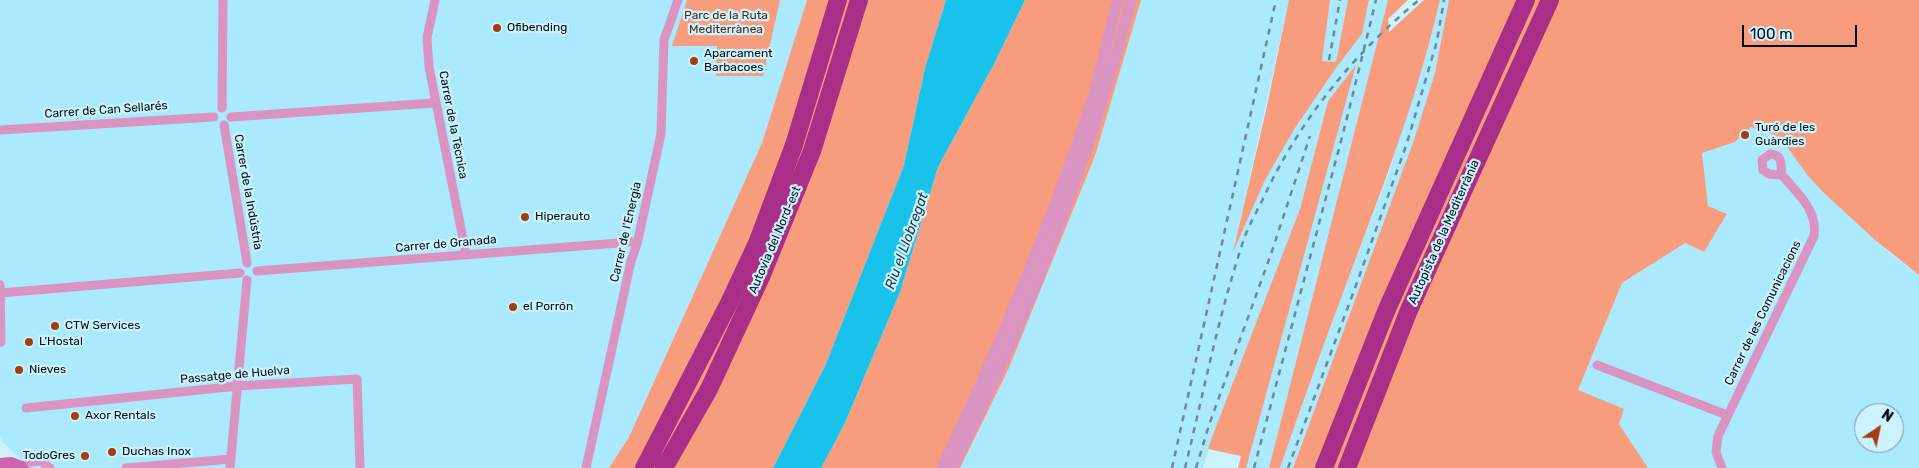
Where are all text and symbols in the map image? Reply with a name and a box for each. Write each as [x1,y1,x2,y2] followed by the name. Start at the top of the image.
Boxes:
[684,9,768,37] park label: Parc de la Ruta Mediterrànea
[1744,15,1859,47] scale bar
[507,21,567,35] place label: Ofibending
[491,22,503,34] marker: Ofibending
[1750,25,1792,43] text: 100 m
[704,47,773,75] place label: Aparcament Barbacoes
[688,55,700,67] marker: Aparcament Barbacoes
[435,70,471,180] street label: Carrer de la Tècnica
[44,99,168,121] street label: Carrer de Can Sellarés
[1755,121,1815,149] place label: Turó de les Guàrdies
[1739,129,1751,141] marker: Turó de les Guàrdies
[231,133,265,251] street label: Carrer de la Indústria
[1406,158,1482,306] street label: Autopista de la Mediterrània
[607,180,645,284] street label: Carrer de l'Energia
[746,184,804,296] street label: Autovia del Nord-est
[882,190,932,292] water label: Riu el Llobregat
[535,210,590,224] place label: Hiperauto
[519,211,531,223] marker: Hiperauto
[395,232,497,256] street label: Carrer de Granada
[1722,238,1804,388] street label: Carrer de les Comunicacions
[523,300,573,314] place label: el Porrón
[507,301,519,313] marker: el Porrón
[65,319,140,333] place label: CTW Services
[49,320,61,332] marker: CTW Services
[39,335,83,349] place label: L'Hostal
[23,336,35,348] marker: L'Hostal
[29,363,66,377] place label: Nieves
[180,363,290,387] street label: Passatge de Huelva
[13,364,25,376] marker: Nieves
[1854,403,1904,453] north arrow
[1878,406,1896,426] text: N
[85,409,156,423] place label: Axor Rentals
[69,410,81,422] marker: Axor Rentals
[122,445,191,459] place label: Duchas Inox
[106,446,118,458] marker: Duchas Inox
[23,449,75,463] place label: TodoGres
[79,450,91,462] marker: TodoGres

